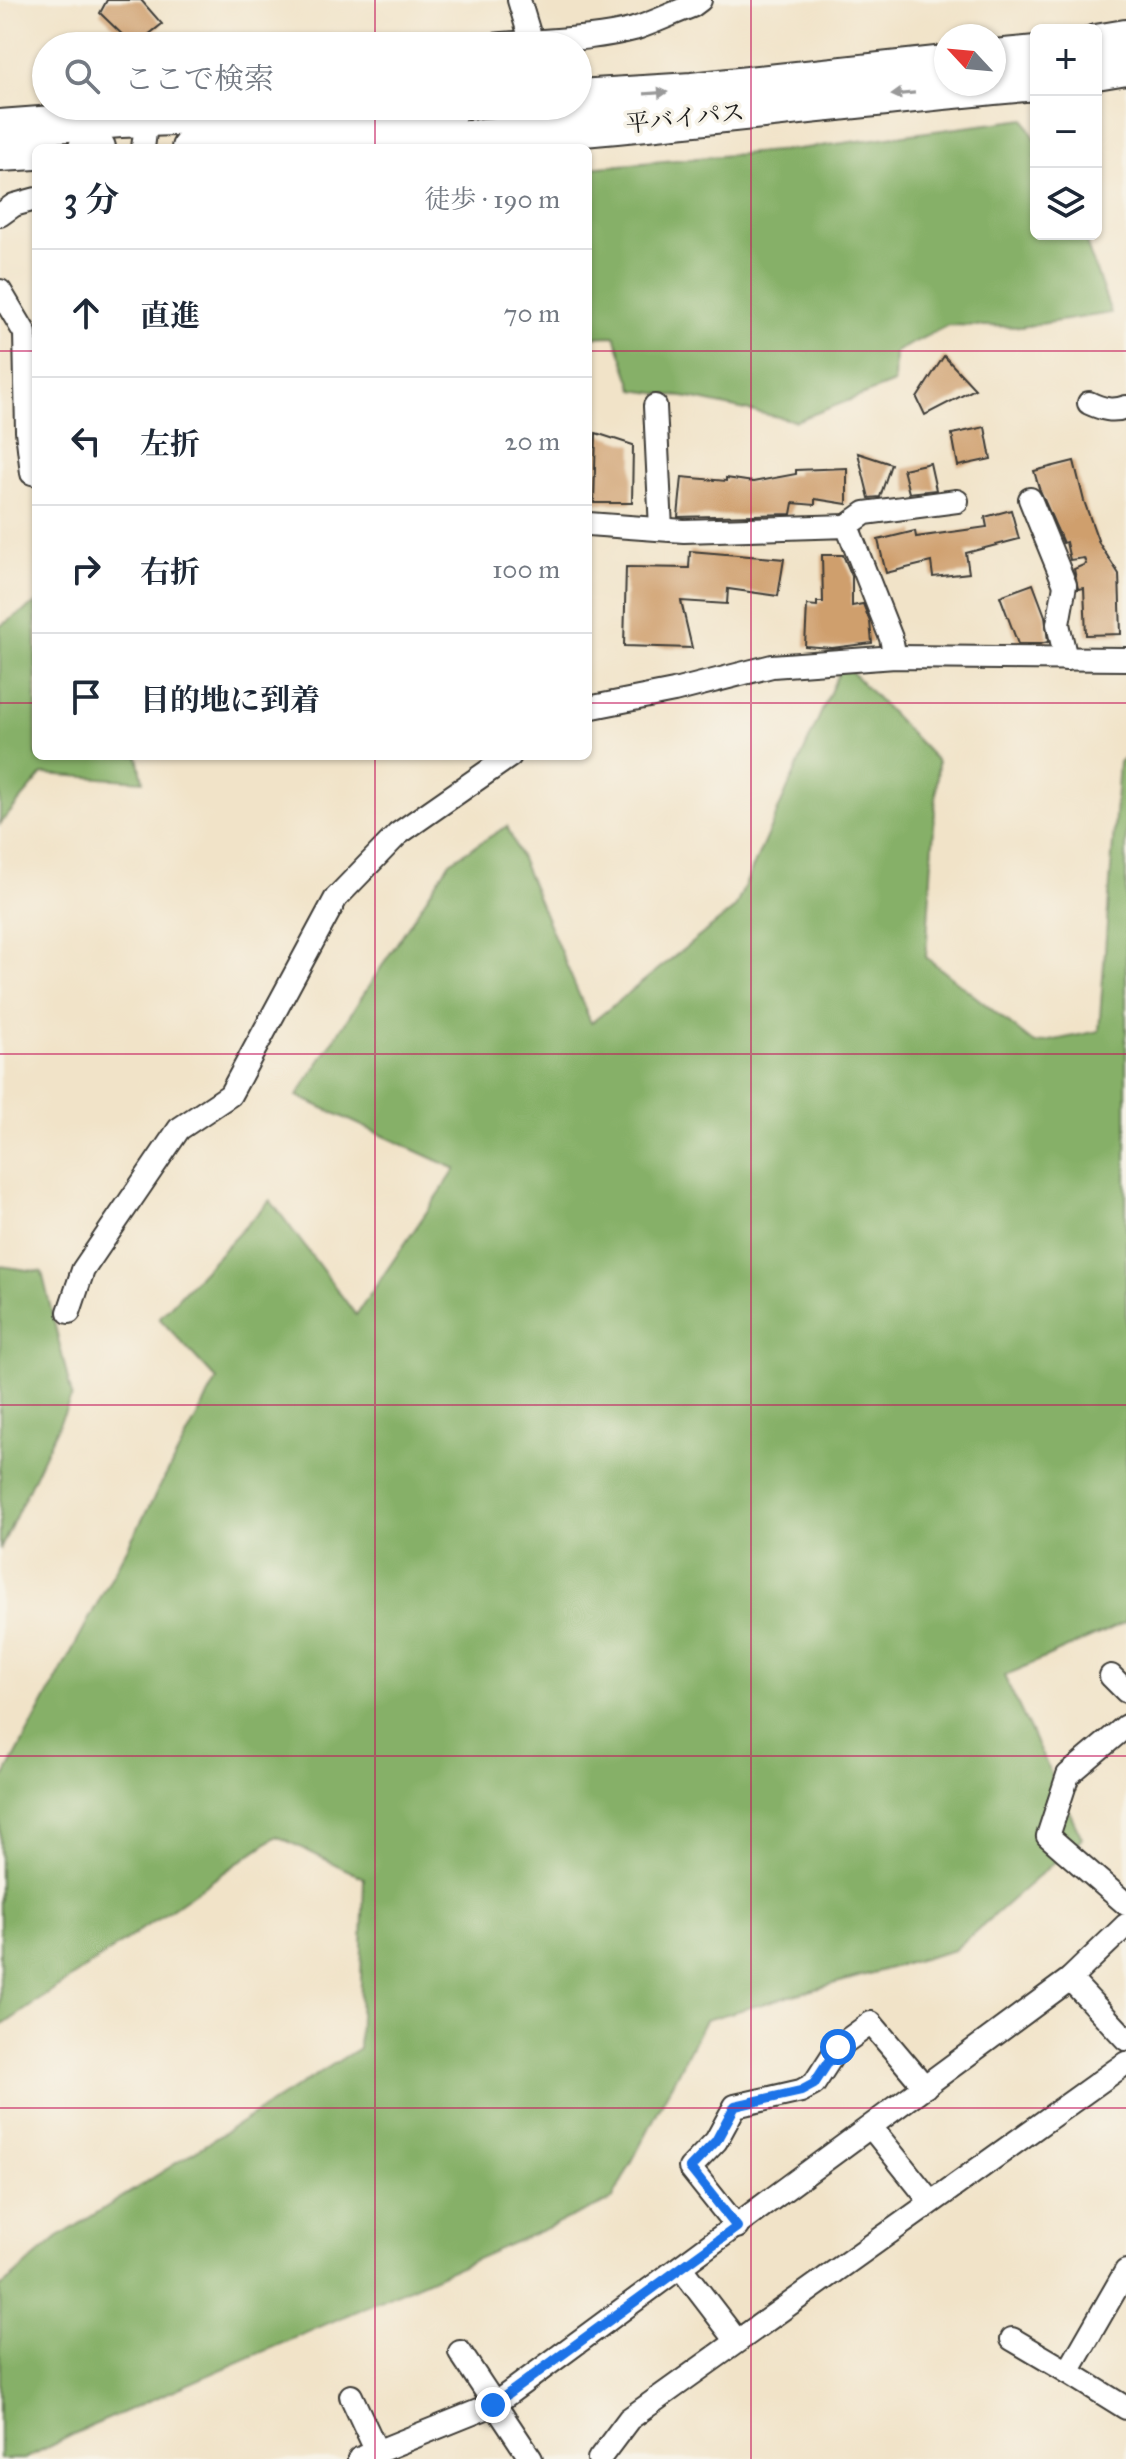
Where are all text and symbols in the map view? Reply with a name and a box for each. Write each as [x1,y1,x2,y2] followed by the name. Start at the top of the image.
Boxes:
[934,24,1006,96] north arrow
[1030,24,1102,240] map controls
[1030,24,1102,96] button: +
[32,32,592,120] search box
[60,54,104,98] icon: search
[124,61,274,97] text: ここで検索
[644,87,669,100] one-way arrow
[890,88,915,101] one-way arrow
[1030,96,1102,168] button: −
[624,97,746,139] street label: 平バイパス
[1030,168,1102,240] button: layers
[64,179,119,220] text: 3 分
[425,183,560,215] text: 徒歩 · 190 m
[64,291,108,335] icon: ahead
[504,297,560,329] text: 70 m
[140,298,200,334] text: 直進
[64,419,108,463] icon: left
[505,425,560,457] text: 20 m
[140,426,200,462] text: 左折
[64,547,108,591] icon: right
[492,553,560,585] text: 100 m
[140,554,200,590] text: 右折
[64,675,108,719] icon: arrive
[140,682,320,718] text: 目的地に到着
[820,2029,856,2065] route start
[475,2387,511,2423] route end

